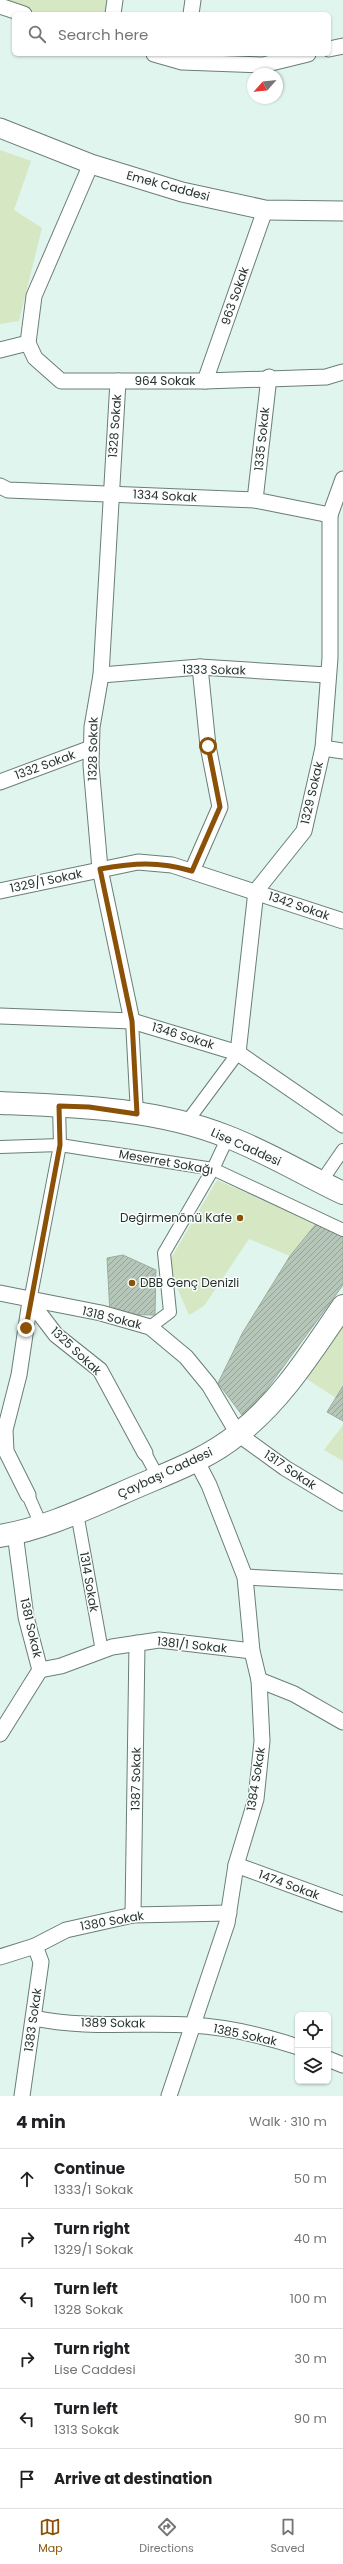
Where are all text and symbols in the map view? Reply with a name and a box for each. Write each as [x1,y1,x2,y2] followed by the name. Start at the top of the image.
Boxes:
[12,12,331,56] search box
[26,23,48,45] icon: search
[58,24,148,45] text: Search here
[247,68,283,104] north arrow
[125,166,212,205] street label: Emek Caddesi
[217,264,253,327] street label: 963 Sokak
[134,372,196,389] street label: 964 Sokak
[104,393,125,458] street label: 1328 Sokak
[250,405,273,472] street label: 1335 Sokak
[133,485,198,506] street label: 1334 Sokak
[182,660,247,679] street label: 1333 Sokak
[83,716,102,781] street label: 1328 Sokak
[199,737,217,755] route start
[12,745,78,783] street label: 1332 Sokak
[296,759,327,826] street label: 1329 Sokak
[8,864,84,896] street label: 1329/1 Sokak
[266,887,333,924] street label: 1342 Sokak
[150,1018,217,1053] street label: 1346 Sokak
[208,1123,284,1170] street label: Lise Caddesi
[118,1145,215,1178] street label: Meserret Sokağı
[120,1209,232,1226] place label: Değirmenönü Kafe
[235,1213,245,1223] marker: Değirmenönü Kafe
[140,1274,239,1291] place label: DBB Genç Denizli
[127,1278,137,1288] marker: DBB Genç Denizli
[81,1302,144,1333] street label: 1318 Sokak
[17,1319,35,1337] route end
[47,1323,106,1379] street label: 1325 Sokak
[115,1443,215,1502] street label: Çaybaşı Caddesi
[261,1446,320,1494] street label: 1317 Sokak
[76,1551,103,1614] street label: 1314 Sokak
[16,1596,47,1660] street label: 1381 Sokak
[156,1632,229,1657] street label: 1381/1 Sokak
[242,1745,269,1812] street label: 1384 Sokak
[126,1746,145,1811] street label: 1387 Sokak
[256,1866,323,1904] street label: 1474 Sokak
[79,1906,146,1934] street label: 1380 Sokak
[20,1986,45,2053] street label: 1383 Sokak
[295,2012,331,2084] map controls
[295,2012,331,2048] button: locate
[81,2013,146,2032] street label: 1389 Sokak
[212,2019,279,2050] street label: 1385 Sokak
[295,2048,331,2084] button: layers
[16,2110,66,2134] text: 4 min
[249,2112,327,2131] text: Walk · 310 m
[54,2158,125,2179] text: Continue
[16,2168,38,2190] icon: ahead
[294,2169,327,2188] text: 50 m
[54,2180,133,2199] text: 1333/1 Sokak
[54,2218,130,2239] text: Turn right
[16,2228,38,2250] icon: right
[294,2229,327,2248] text: 40 m
[54,2240,133,2259] text: 1329/1 Sokak
[54,2278,118,2299] text: Turn left
[16,2288,38,2310] icon: left
[290,2289,327,2308] text: 100 m
[54,2300,123,2319] text: 1328 Sokak
[54,2338,130,2359] text: Turn right
[16,2348,38,2370] icon: right
[294,2349,327,2368] text: 30 m
[54,2360,136,2379] text: Lise Caddesi
[54,2398,118,2419] text: Turn left
[16,2408,38,2430] icon: left
[294,2409,327,2428] text: 90 m
[54,2420,119,2439] text: 1313 Sokak
[16,2468,38,2490] icon: arrive
[54,2468,212,2489] text: Arrive at destination
[38,2516,63,2557] tab: Map
[139,2516,194,2557] tab: Directions
[270,2516,305,2557] tab: Saved

